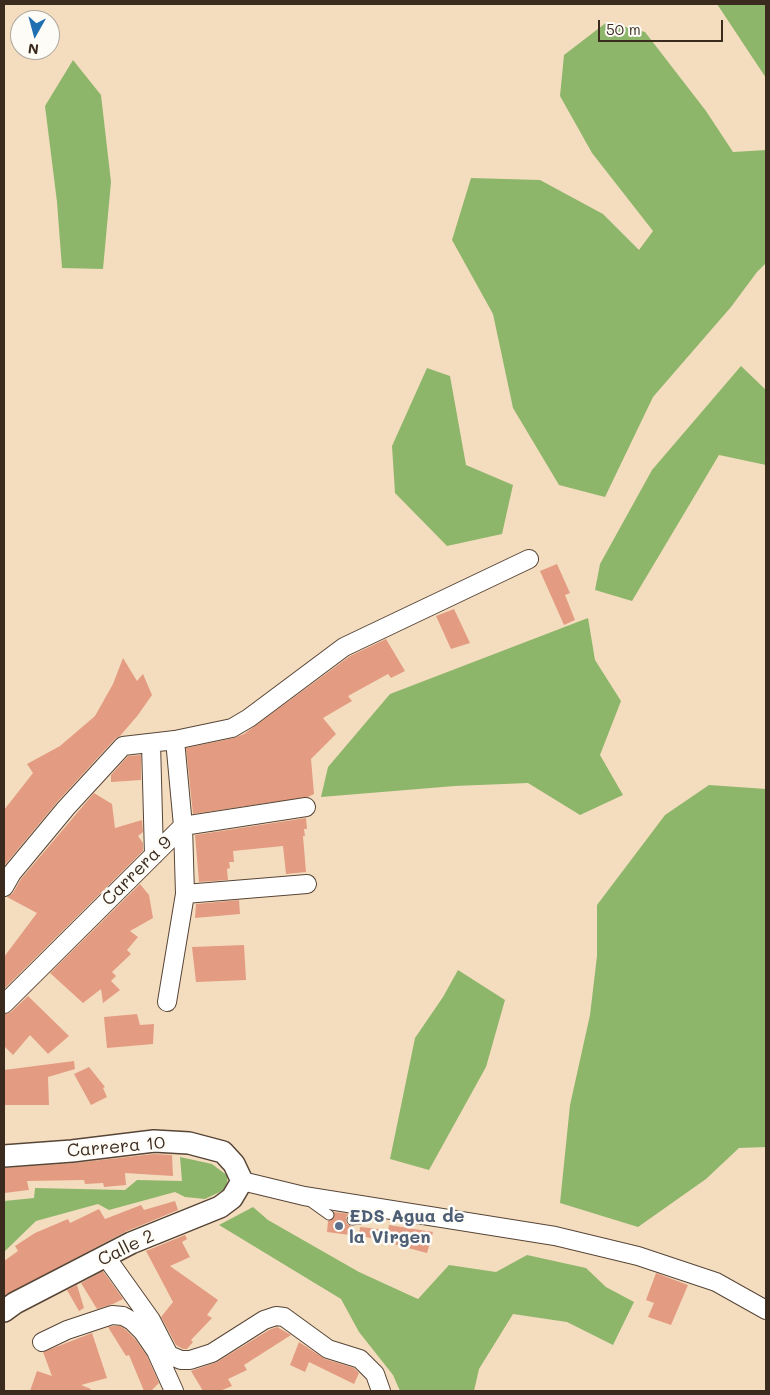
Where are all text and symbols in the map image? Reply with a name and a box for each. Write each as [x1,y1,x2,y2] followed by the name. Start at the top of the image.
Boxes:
[10,10,60,60] north arrow
[600,10,725,42] scale bar
[606,19,641,39] text: 50 m
[27,39,40,59] text: N
[98,832,176,910] street label: Carrera 9
[66,1132,166,1162] street label: Carrera 10
[349,1205,464,1248] place label: EDS Agua de la Virgen
[333,1220,345,1232] marker: EDS Agua de la Virgen
[94,1225,158,1271] street label: Calle 2

